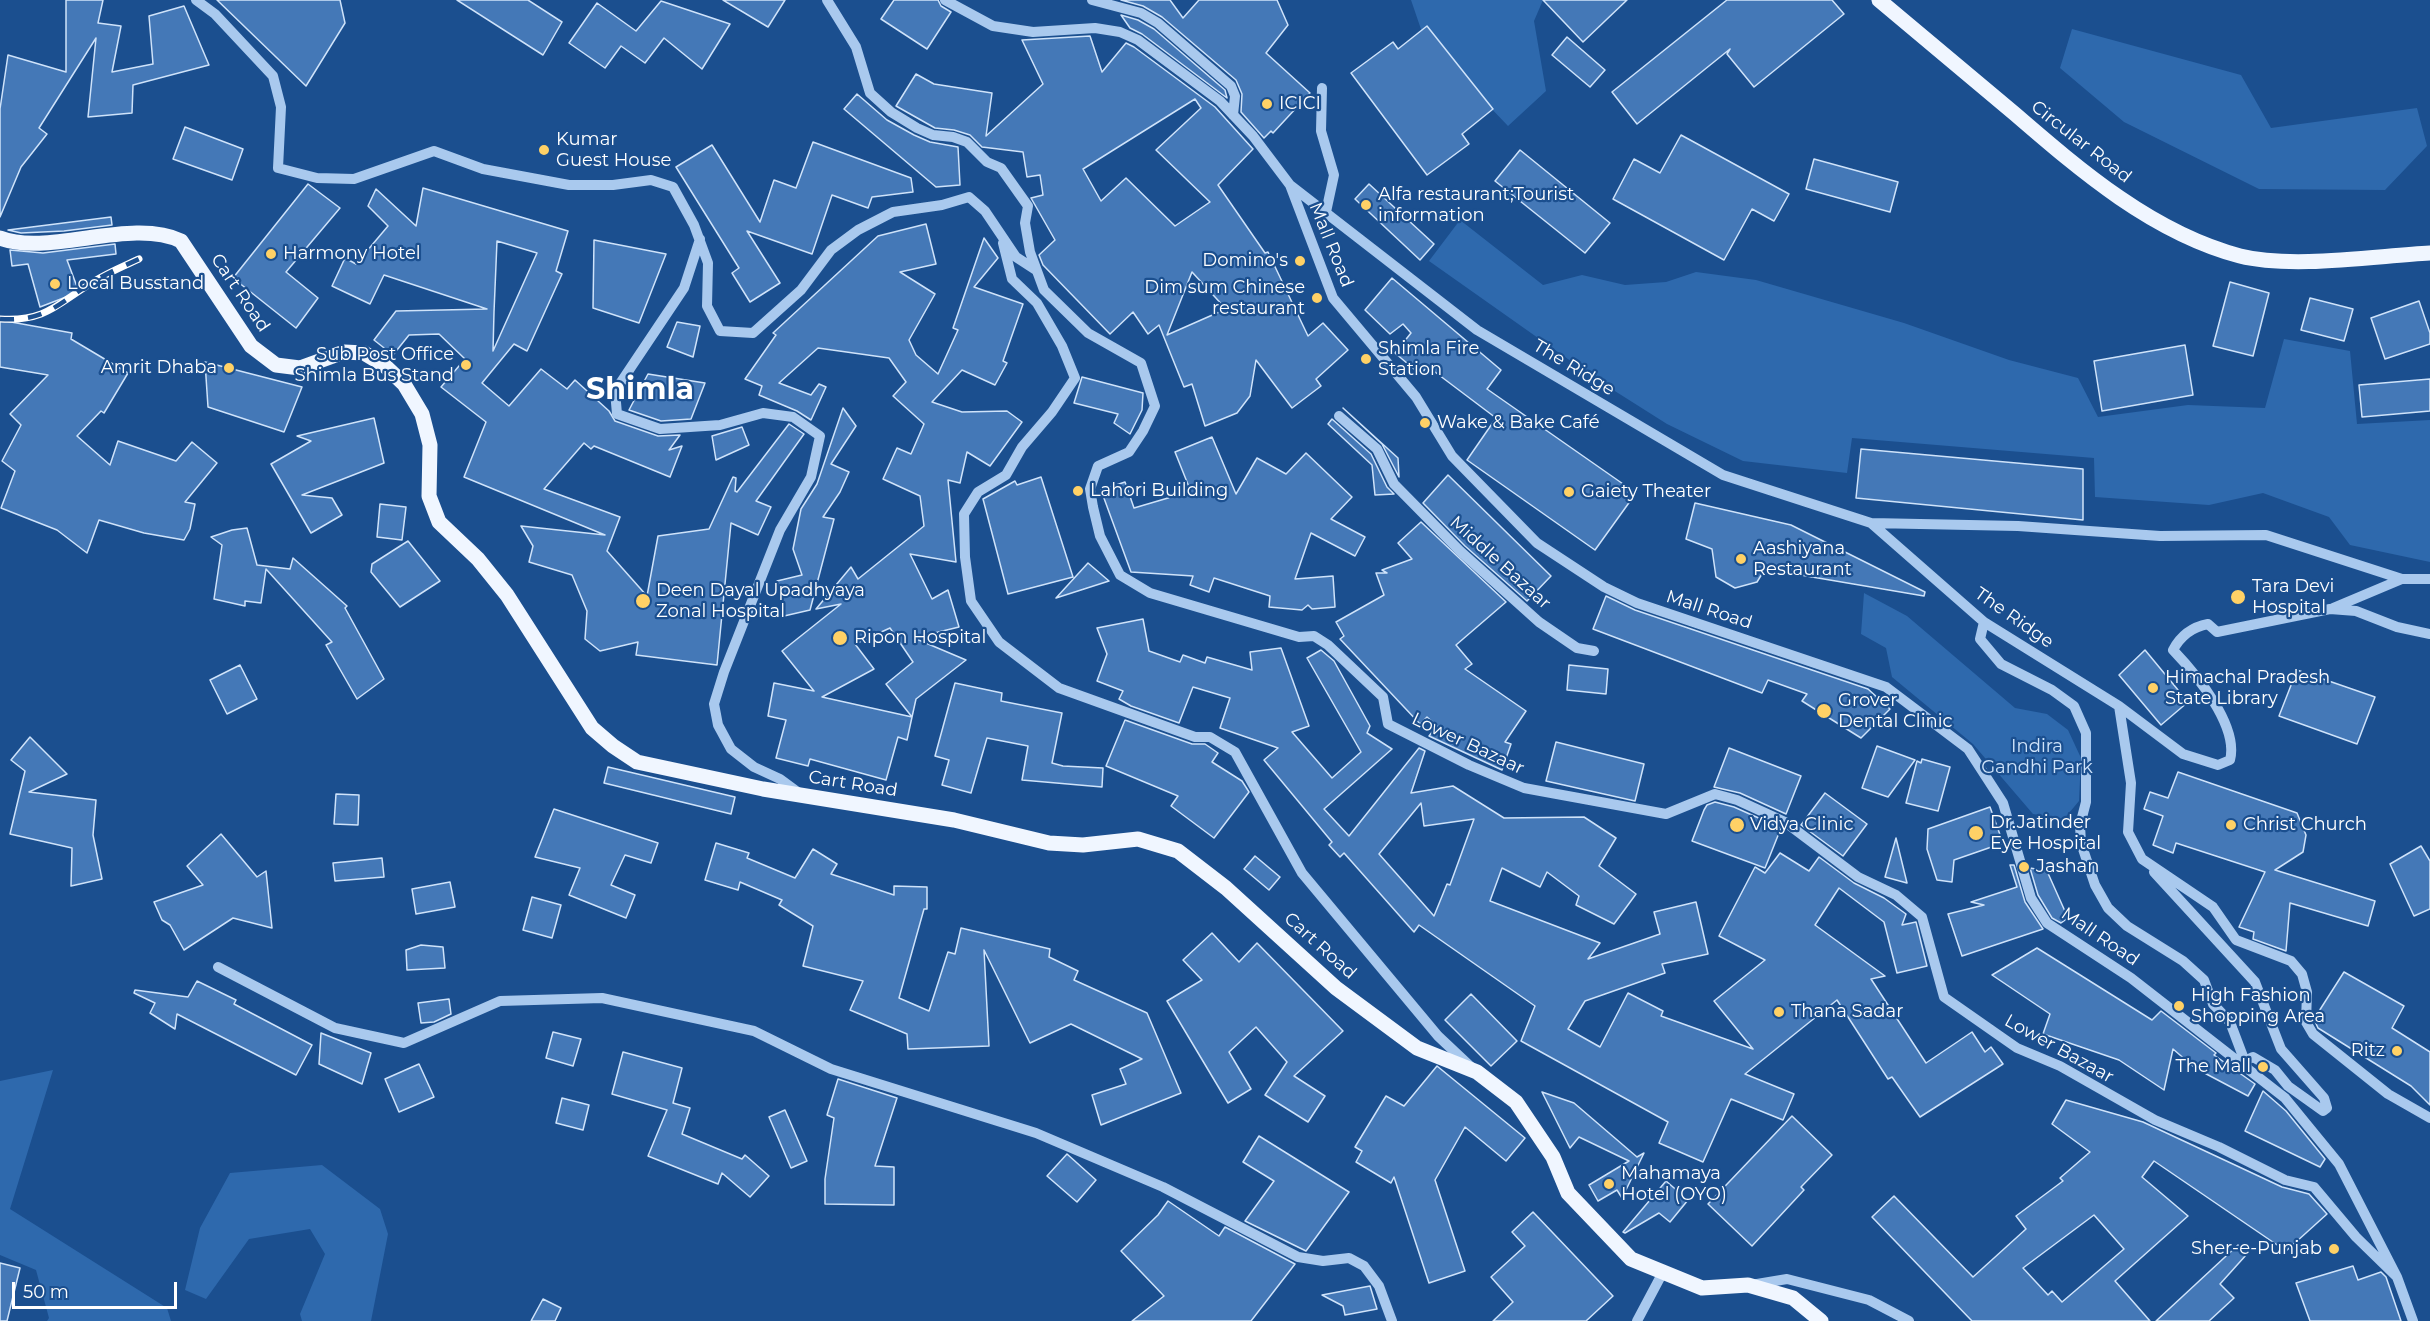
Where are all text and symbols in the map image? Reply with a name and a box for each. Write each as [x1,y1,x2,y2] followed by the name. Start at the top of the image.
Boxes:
[1279,93,1321,115] place label: ICICI
[2027,96,2135,188] street label: Circular Road
[1260,97,1274,111] marker: ICICI
[556,129,671,172] place label: Kumar Guest House
[537,143,551,157] marker: Kumar Guest House
[1378,184,1574,226] place label: Alfa restaurant;Tourist information
[1359,198,1373,212] marker: Alfa restaurant;Tourist information
[1304,200,1358,290] street label: Mall Road
[283,243,421,265] place label: Harmony Hotel
[264,247,278,261] marker: Harmony Hotel
[206,250,274,336] street label: Cart Road
[1202,250,1288,272] place label: Domino's
[1293,254,1307,268] marker: Domino's
[67,273,204,295] place label: Local Busstand
[48,277,62,291] marker: Local Busstand
[1144,277,1305,320] place label: Dim sum Chinese restaurant
[1310,291,1324,305] marker: Dim sum Chinese restaurant
[1529,335,1619,401] street label: The Ridge
[1378,338,1479,380] place label: Shimla Fire Station
[294,344,454,386] place label: Sub Post Office Shimla Bus Stand
[1359,352,1373,366] marker: Shimla Fire Station
[101,357,217,379] place label: Amrit Dhaba
[459,358,473,372] marker: Sub Post Office Shimla Bus Stand
[222,361,236,375] marker: Amrit Dhaba
[586,372,694,408] district label: Shimla
[1437,412,1600,434] place label: Wake & Bake Café
[1418,416,1432,430] marker: Wake & Bake Café
[1090,480,1228,502] place label: Lahori Building
[1581,481,1711,503] place label: Gaiety Theater
[1071,484,1085,498] marker: Lahori Building
[1562,485,1576,499] marker: Gaiety Theater
[1445,512,1555,614] street label: Middle Bazaar
[1753,538,1852,580] place label: Aashiyana Restaurant
[1734,552,1748,566] marker: Aashiyana Restaurant
[2252,576,2334,618] place label: Tara Devi Hospital
[656,580,865,622] place label: Deen Dayal Upadhyaya Zonal Hospital
[1970,583,2058,653] street label: The Ridge
[1663,586,1755,634] street label: Mall Road
[2229,588,2247,606] marker: Tara Devi Hospital
[634,592,652,610] marker: Deen Dayal Upadhyaya Zonal Hospital
[854,627,986,649] place label: Ripon Hospital
[831,629,849,647] marker: Ripon Hospital
[2165,667,2330,710] place label: Himachal Pradesh State Library
[2146,681,2160,695] marker: Himachal Pradesh State Library
[1838,690,1953,732] place label: Grover Dental Clinic
[1815,702,1833,720] marker: Grover Dental Clinic
[1408,708,1528,780] street label: Lower Bazaar
[1981,736,2093,778] park label: Indira Gandhi Park
[807,766,899,802] street label: Cart Road
[1990,812,2101,854] place label: Dr.Jatinder Eye Hospital
[1750,814,1854,836] place label: Vidya Clinic
[2243,814,2367,836] place label: Christ Church
[1728,816,1746,834] marker: Vidya Clinic
[2224,818,2238,832] marker: Christ Church
[1967,824,1985,842] marker: Dr.Jatinder Eye Hospital
[2036,856,2099,878] place label: Jashan
[2017,860,2031,874] marker: Jashan
[2057,903,2143,971] street label: Mall Road
[1279,908,1361,984] street label: Cart Road
[2191,985,2325,1028] place label: High Fashion Shopping Area
[2172,999,2186,1013] marker: High Fashion Shopping Area
[1791,1001,1903,1023] place label: Thana Sadar
[1772,1005,1786,1019] marker: Thana Sadar
[2001,1010,2117,1088] street label: Lower Bazaar
[2351,1040,2385,1062] place label: Ritz
[2390,1044,2404,1058] marker: Ritz
[2175,1056,2251,1078] place label: The Mall
[2256,1060,2270,1074] marker: The Mall
[1621,1163,1727,1206] place label: Mahamaya Hotel (OYO)
[1602,1177,1616,1191] marker: Mahamaya Hotel (OYO)
[2191,1238,2322,1260] place label: Sher-e-Punjab
[2327,1242,2341,1256] marker: Sher-e-Punjab
[15,1270,180,1308] scale bar
[23,1281,69,1303] text: 50 m

